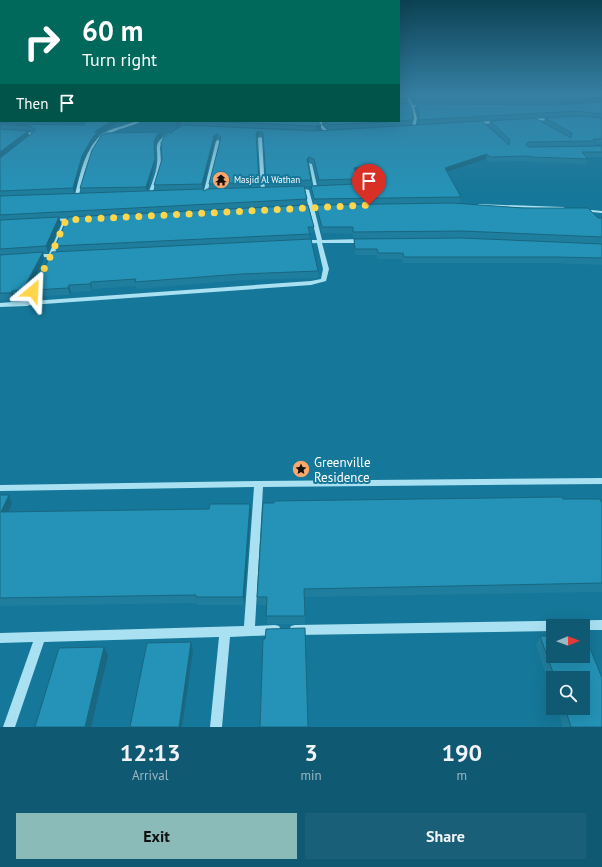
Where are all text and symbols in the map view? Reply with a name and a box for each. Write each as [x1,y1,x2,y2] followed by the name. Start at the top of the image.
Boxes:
[82,12,143,49] text: 60 m
[16,16,68,68] icon: right
[82,48,157,71] text: Turn right
[56,92,78,114] icon: arrive
[16,94,48,113] text: Then
[352,164,386,205] pin
[211,170,231,190] temple icon: Masjid Al Wathan
[358,170,380,192] icon: arrive
[234,174,300,185] place label: Masjid Al Wathan
[12,270,54,312] position arrow
[314,454,371,486] place label: Greenville Residence
[291,459,311,479] place icon: Greenville Residence
[546,619,590,663] north arrow
[546,619,590,715] map controls
[546,671,590,715] button: search
[120,737,181,768] text: 12:13
[304,737,318,768] text: 3
[441,737,482,768] text: 190
[132,767,168,784] text: Arrival
[300,767,322,784] text: min
[457,767,467,784] text: m
[16,813,297,859] button: Exit
[305,813,586,859] button: Share

